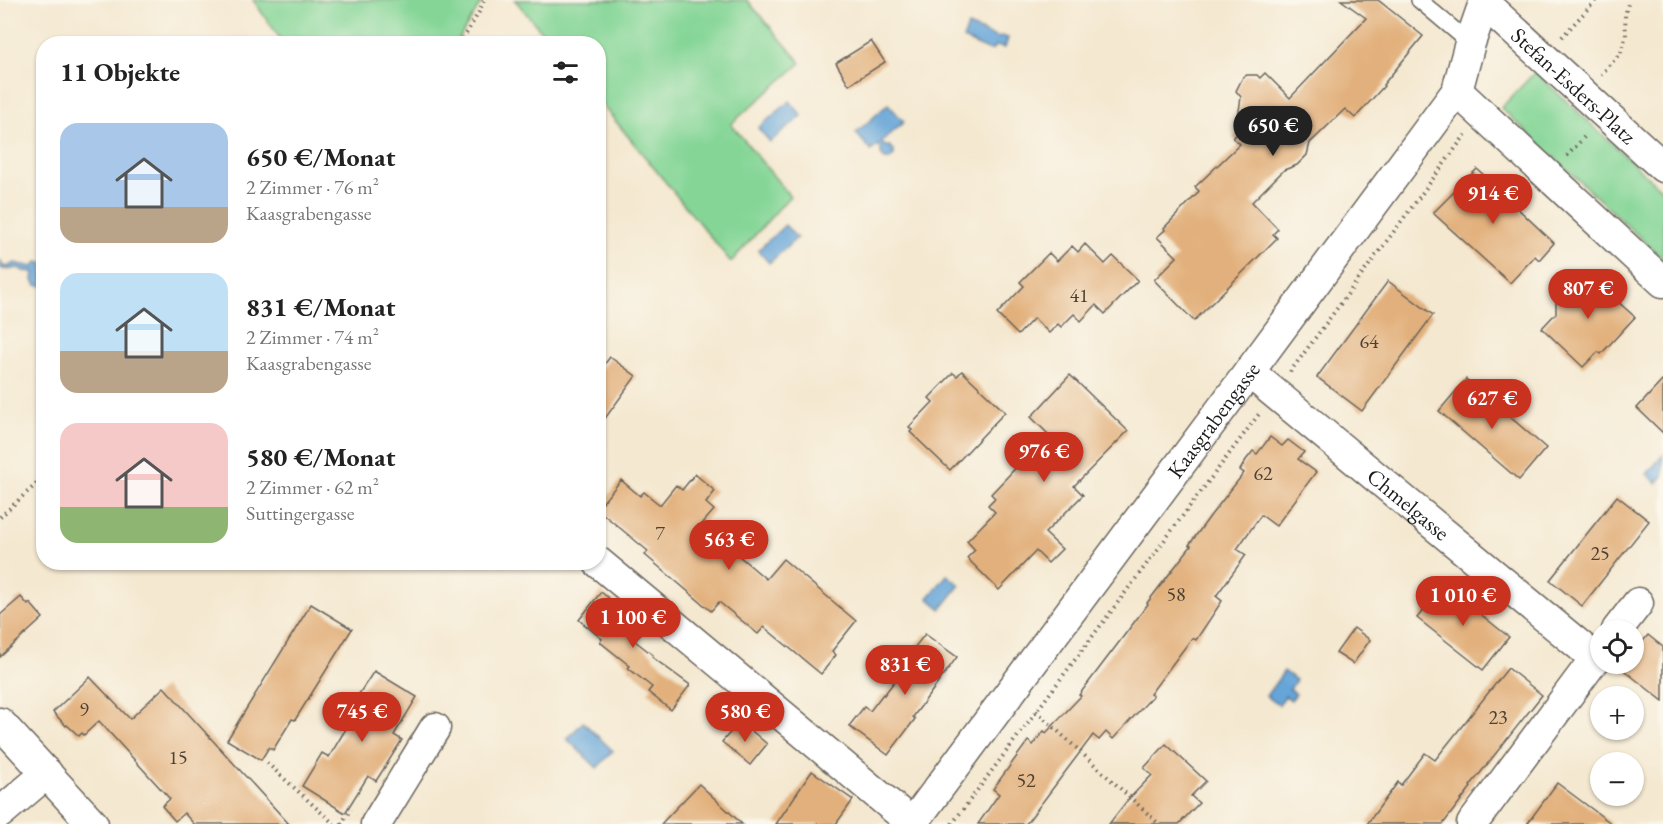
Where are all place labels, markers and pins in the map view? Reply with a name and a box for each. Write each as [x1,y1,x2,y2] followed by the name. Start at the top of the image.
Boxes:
[1231,106,1315,157] pin: 650 €
[1451,174,1535,225] pin: 914 €
[1546,269,1630,320] pin: 807 €
[1450,379,1534,430] pin: 627 €
[1002,432,1086,483] pin: 976 €
[687,520,771,571] pin: 563 €
[1408,576,1518,627] pin: 1 010 €
[578,598,688,649] pin: 1 100 €
[863,645,947,696] pin: 831 €
[320,692,404,743] pin: 745 €
[703,692,787,743] pin: 580 €

